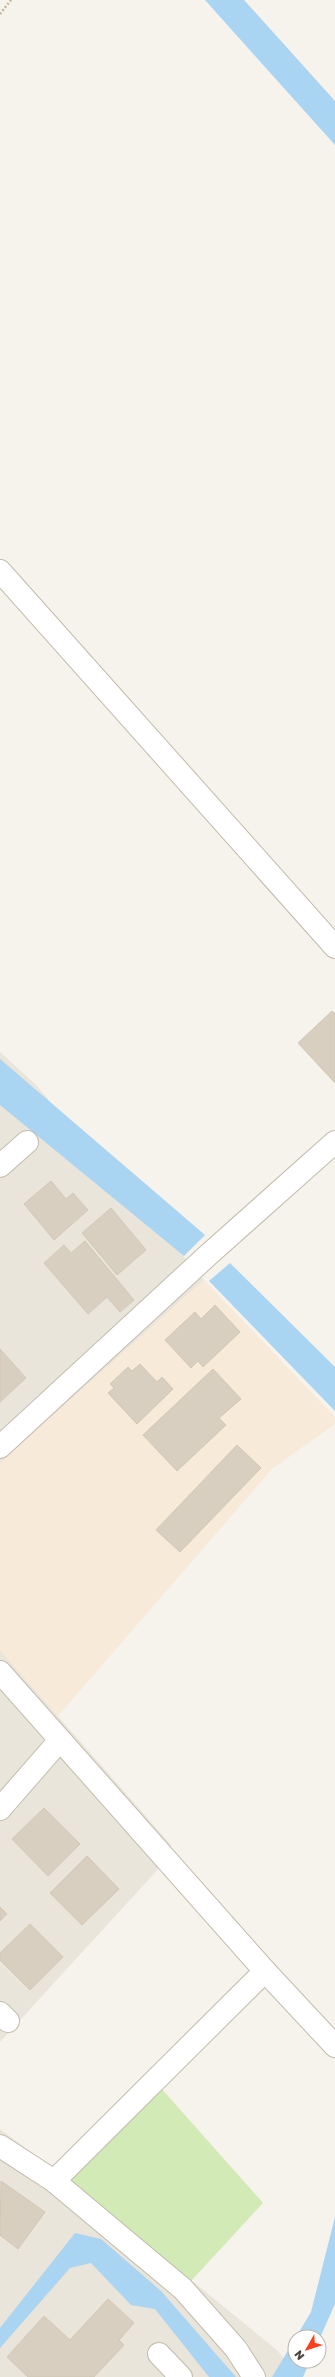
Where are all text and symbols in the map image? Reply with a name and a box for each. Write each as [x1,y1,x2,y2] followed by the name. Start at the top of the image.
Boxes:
[287,2329,327,2369] north arrow
[291,2348,307,2363] text: N

